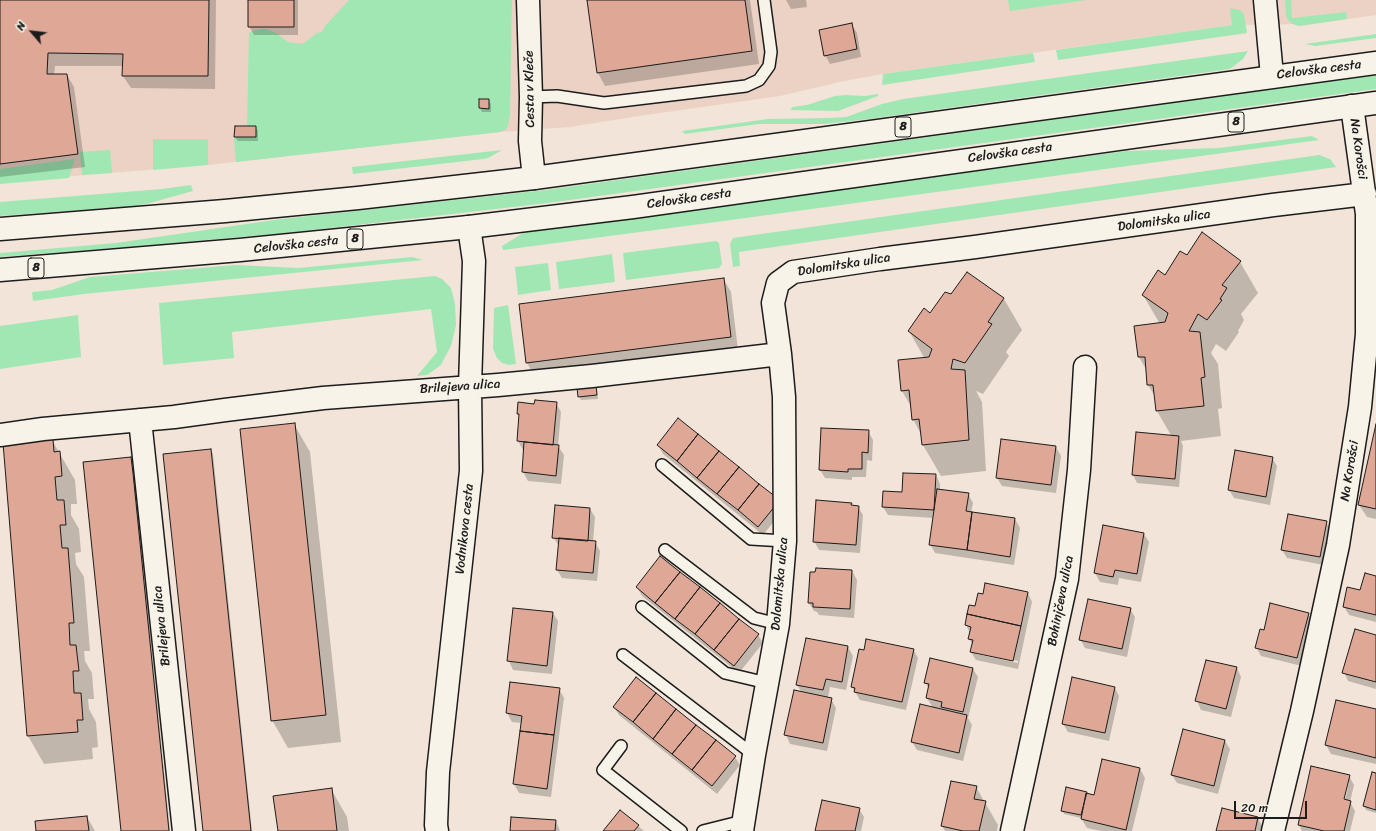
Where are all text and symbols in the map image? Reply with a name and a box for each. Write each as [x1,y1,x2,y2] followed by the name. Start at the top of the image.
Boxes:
[12,12,52,52] north arrow
[11,18,31,34] text: N
[522,50,538,128] street label: Cesta v Kleče
[1276,57,1362,83] street label: Celovška cesta
[1228,112,1244,132] road number: 8
[895,117,911,137] road number: 8
[1346,118,1370,180] street label: Na Korošci
[967,139,1053,167] street label: Celovška cesta
[646,185,732,213] street label: Celovška cesta
[1117,207,1211,235] street label: Dolomitska ulica
[347,229,363,249] road number: 8
[253,233,339,257] street label: Celovška cesta
[797,250,891,280] street label: Dolomitska ulica
[28,258,44,278] road number: 8
[419,376,501,398] street label: Brilejeva ulica
[1337,439,1363,503] street label: Na Korošci
[452,483,478,575] street label: Vodnikova cesta
[768,537,792,631] street label: Dolomitska ulica
[1045,554,1077,648] street label: Bohinjčeva ulica
[150,585,174,667] street label: Brilejeva ulica
[1236,793,1309,819] scale bar
[1241,797,1268,819] text: 20 m

